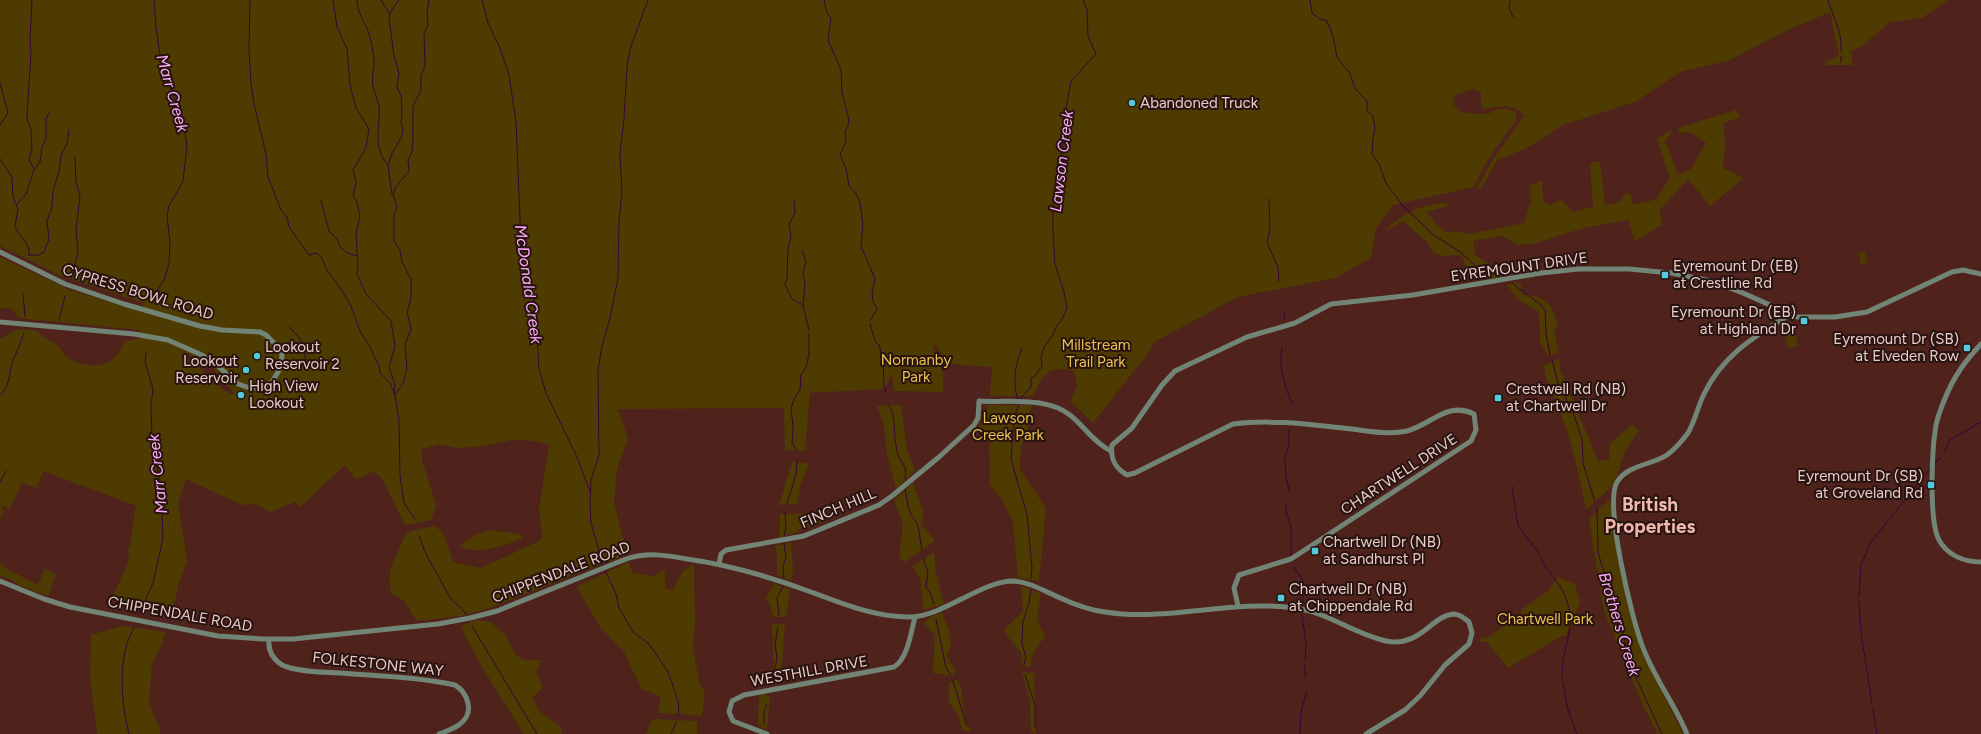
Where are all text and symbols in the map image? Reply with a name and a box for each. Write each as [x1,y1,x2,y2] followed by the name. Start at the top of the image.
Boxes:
[152,52,193,135] water label: Marr Creek
[1140,94,1259,112] place label: Abandoned Truck
[1127,98,1137,108] marker: Abandoned Truck
[1046,108,1077,213] water label: Lawson Creek
[511,223,546,346] water label: McDonald Creek
[1450,248,1588,286] street label: EYREMOUNT DRIVE
[1673,257,1798,292] place label: Eyremount Dr (EB) at Crestline Rd
[60,260,216,324] street label: CYPRESS BOWL ROAD
[1660,270,1670,280] marker: Eyremount Dr (EB) at Crestline Rd
[1671,303,1796,338] place label: Eyremount Dr (EB) at Highland Dr
[1799,316,1809,326] marker: Eyremount Dr (EB) at Highland Dr
[1833,330,1959,365] place label: Eyremount Dr (SB) at Elveden Row
[1061,336,1131,371] park label: Millstream Trail Park
[265,338,340,373] place label: Lookout Reservoir 2
[1962,343,1972,353] marker: Eyremount Dr (SB) at Elveden Row
[252,351,262,361] marker: Lookout Reservoir 2
[881,351,951,386] park label: Normanby Park
[175,352,238,387] place label: Lookout Reservoir
[241,365,251,375] marker: Lookout Reservoir
[249,377,318,412] place label: High View Lookout
[1506,380,1626,415] place label: Crestwell Rd (NB) at Chartwell Dr
[236,390,246,400] marker: High View Lookout
[1493,393,1503,403] marker: Crestwell Rd (NB) at Chartwell Dr
[972,409,1045,444] park label: Lawson Creek Park
[1337,430,1461,518] street label: CHARTWELL DRIVE
[144,432,171,515] water label: Marr Creek
[1797,467,1923,502] place label: Eyremount Dr (SB) at Groveland Rd
[1926,480,1936,490] marker: Eyremount Dr (SB) at Groveland Rd
[797,484,879,532] street label: FINCH HILL
[1605,493,1696,538] district label: British Properties
[1323,533,1441,568] place label: Chartwell Dr (NB) at Sandhurst Pl
[489,537,633,607] street label: CHIPPENDALE ROAD
[1310,546,1320,556] marker: Chartwell Dr (NB) at Sandhurst Pl
[1595,570,1645,680] water label: Brothers Creek
[1289,580,1413,615] place label: Chartwell Dr (NB) at Chippendale Rd
[106,592,254,636] street label: CHIPPENDALE ROAD
[1276,593,1286,603] marker: Chartwell Dr (NB) at Chippendale Rd
[1497,610,1594,628] park label: Chartwell Park
[311,648,445,680] street label: FOLKESTONE WAY
[749,652,869,690] street label: WESTHILL DRIVE

